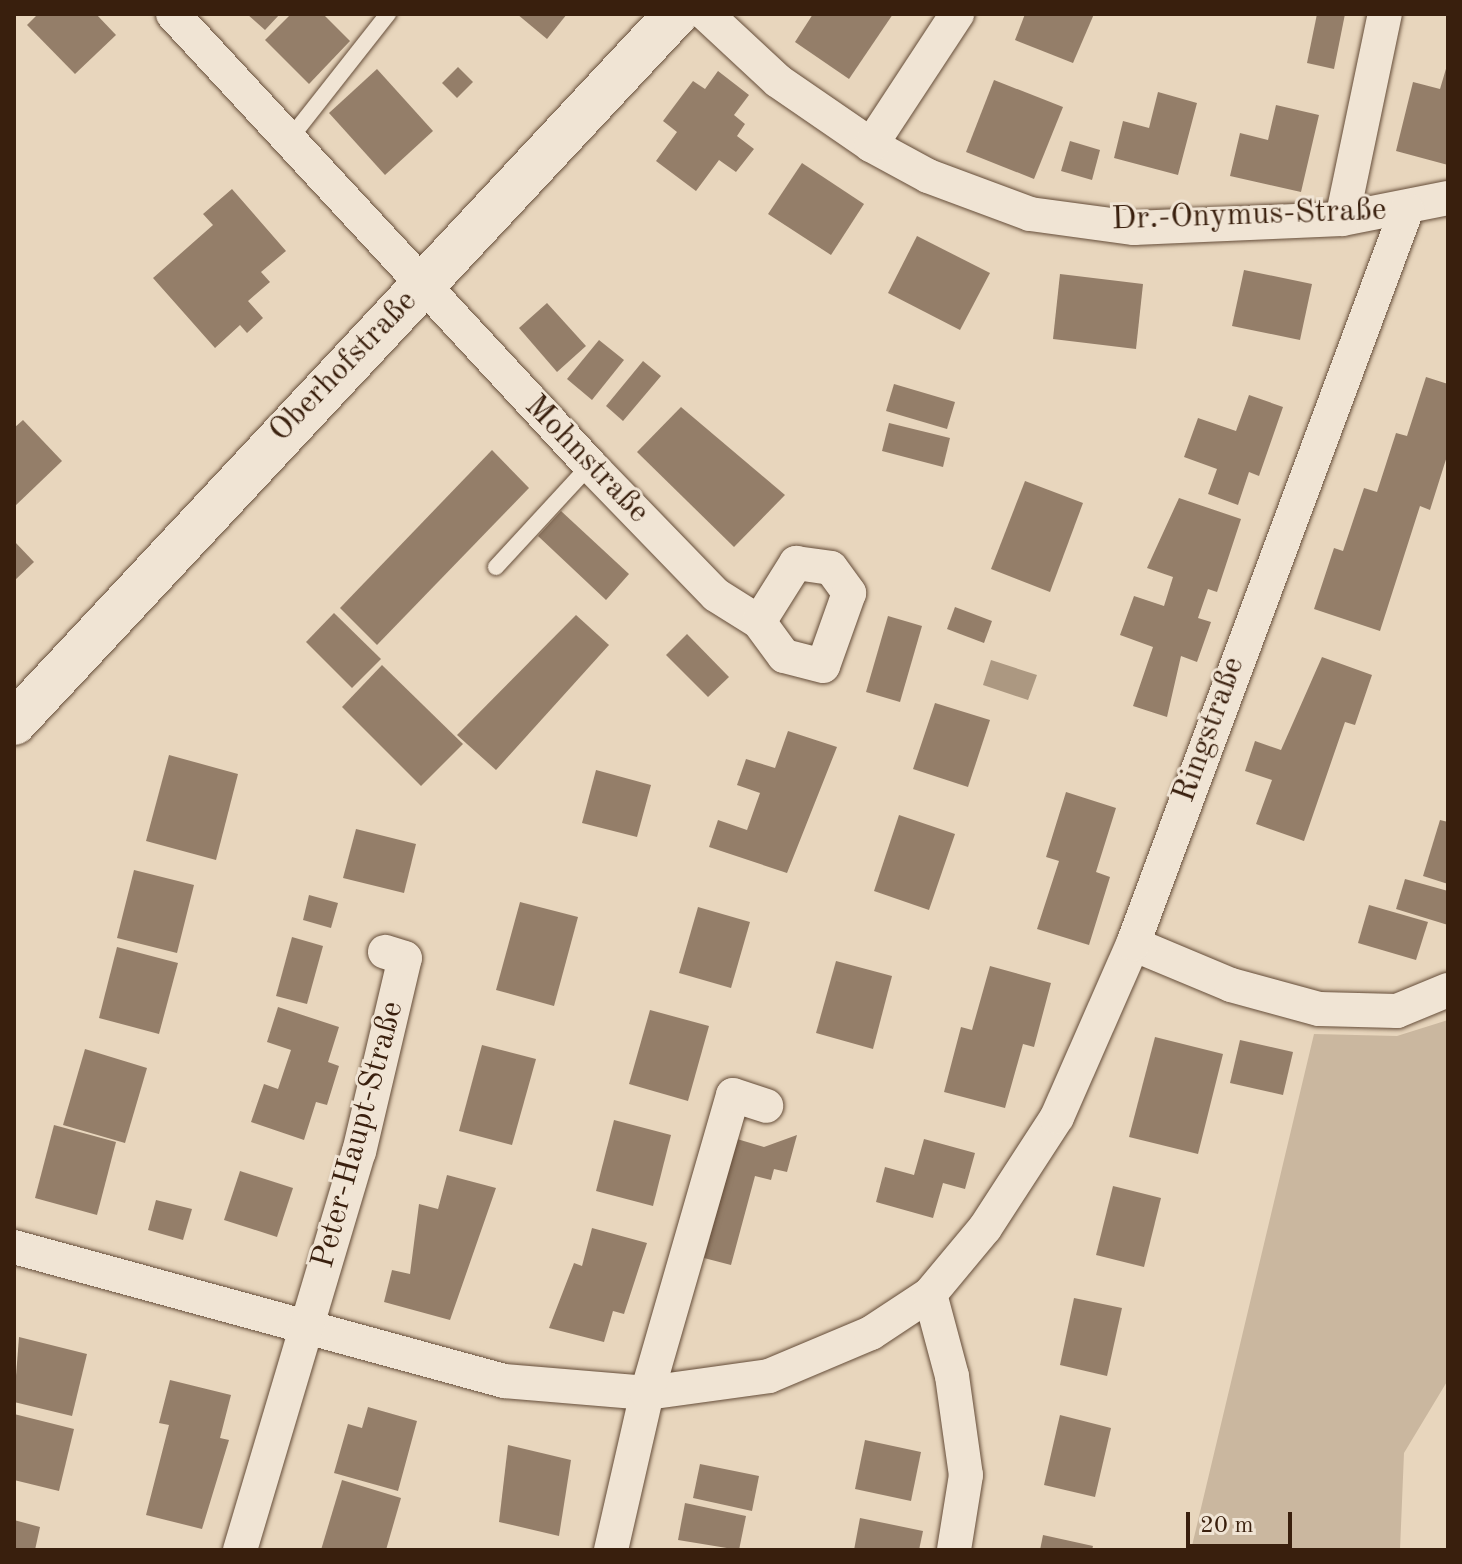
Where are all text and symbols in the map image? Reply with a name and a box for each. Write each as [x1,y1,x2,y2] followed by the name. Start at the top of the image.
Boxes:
[1111,192,1387,240] street label: Dr.-Onymus-Straße
[262,283,426,451] street label: Oberhofstraße
[516,388,656,532] street label: Mohnstraße
[1166,652,1254,808] street label: Ringstraße
[305,997,413,1273] street label: Peter-Haupt-Straße
[1190,1496,1296,1546] scale bar
[1200,1514,1254,1538] text: 20 m

